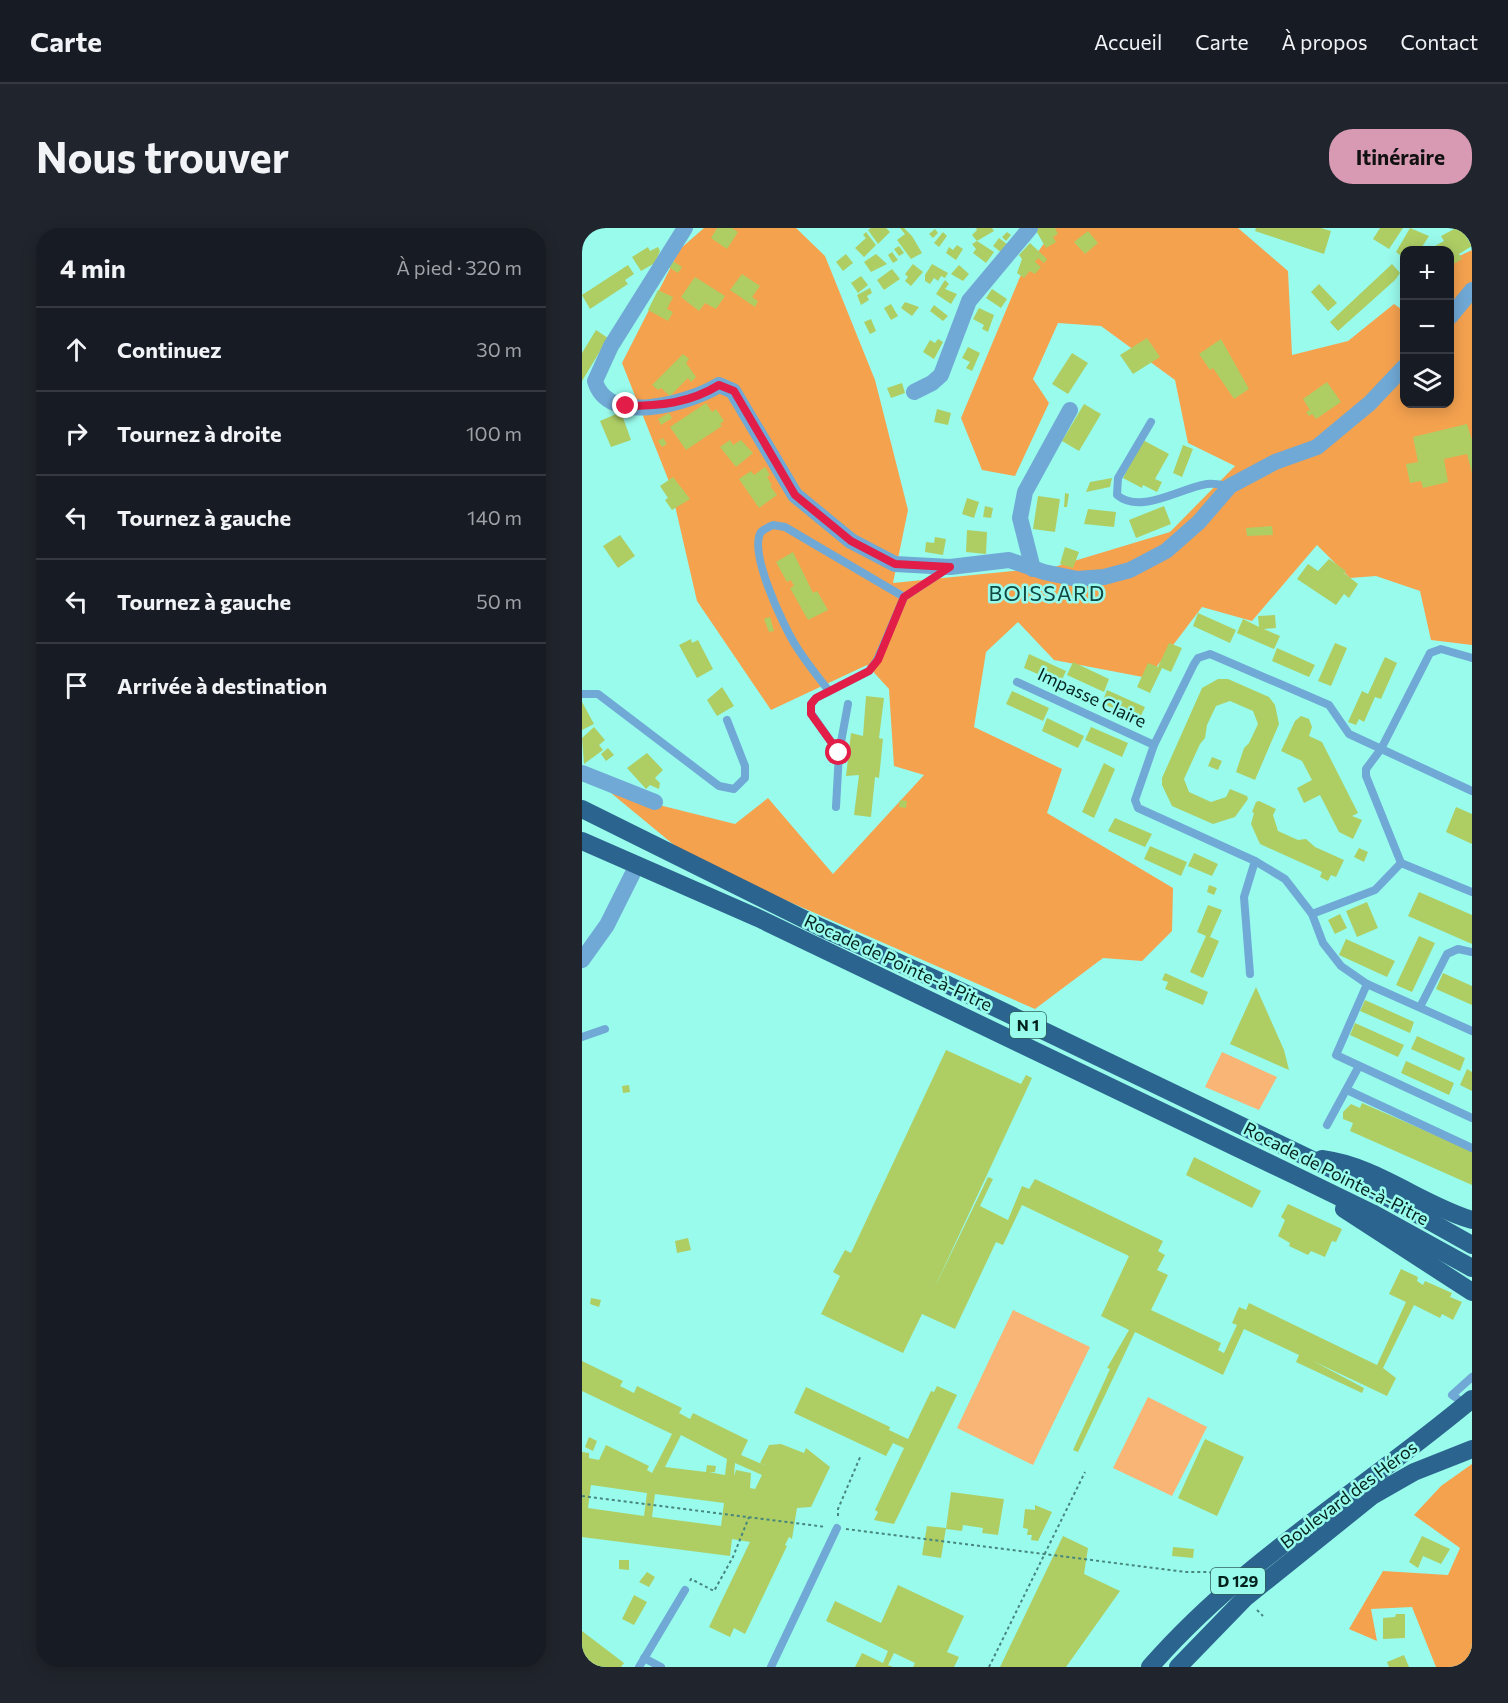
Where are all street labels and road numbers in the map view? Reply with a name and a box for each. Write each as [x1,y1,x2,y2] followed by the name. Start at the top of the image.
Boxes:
[1035,662,1150,732] street label: Impasse Claire
[801,909,996,1015] street label: Rocade de Pointe-à-Pitre
[1010,1012,1046,1038] road number: N 1
[1240,1117,1433,1229] street label: Rocade de Pointe-à-Pitre
[1276,1436,1421,1553] street label: Boulevard des Héros
[1211,1568,1265,1594] road number: D 129

